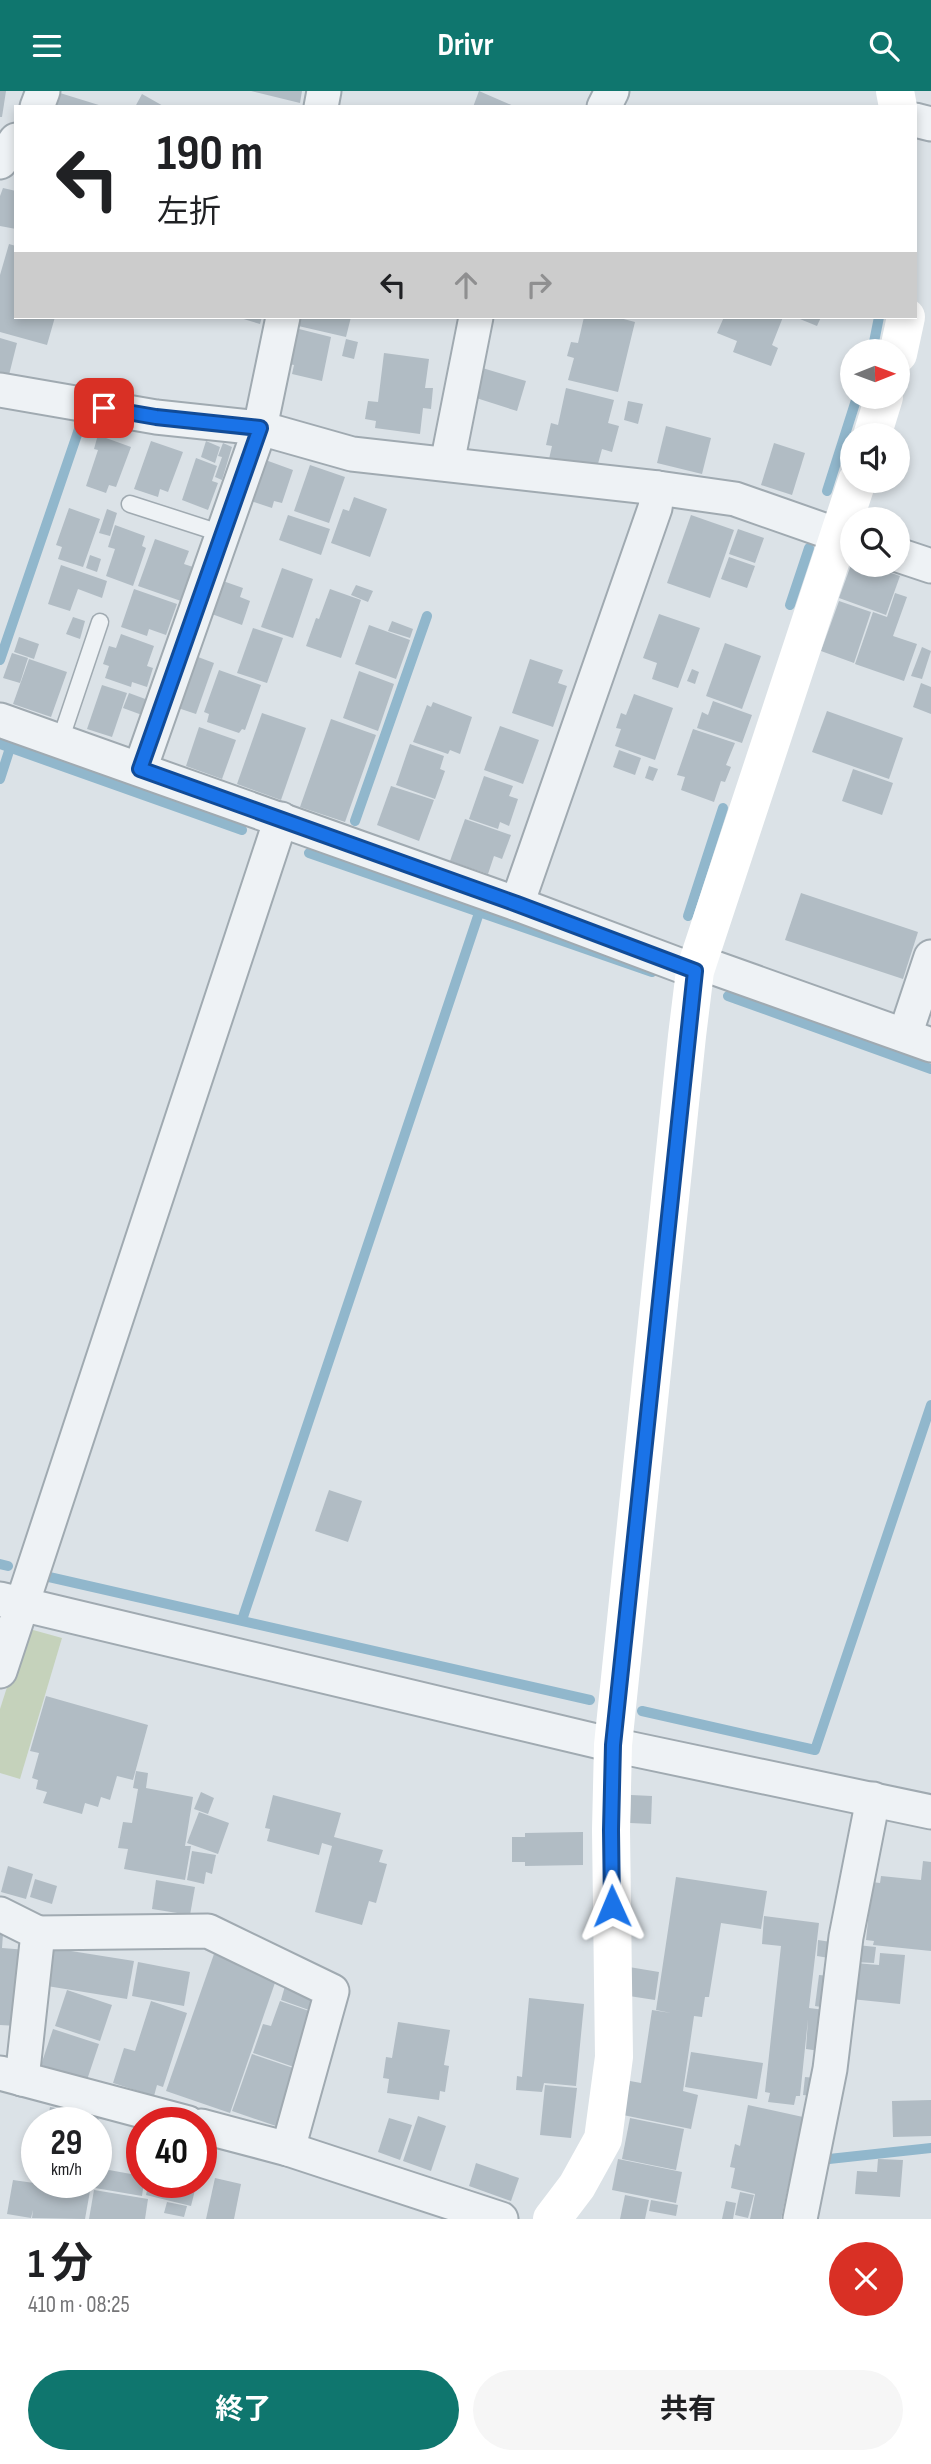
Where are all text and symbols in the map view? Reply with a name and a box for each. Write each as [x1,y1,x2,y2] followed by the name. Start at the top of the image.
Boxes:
[437,26,494,65] text: Drivr
[28,27,66,65] icon: menu
[865,27,903,65] icon: search
[157,125,263,184] text: 190 m
[42,133,133,224] icon: left
[157,193,221,232] text: 左折
[374,266,412,304] icon: left
[447,266,485,304] icon: ahead
[520,266,558,304] icon: right
[840,339,910,409] north arrow
[840,339,910,577] map controls
[74,378,134,438] pin
[85,389,123,427] icon: arrive
[840,423,910,493] button: sound
[840,507,910,577] button: search
[575,1869,649,1943] position arrow
[126,2107,217,2198] speed limit sign: 40
[51,2122,82,2165] text: 29
[51,2159,82,2180] text: km/h
[28,2239,93,2290] text: 1 分
[829,2242,903,2316] button: close
[28,2291,130,2319] text: 410 m · 08:25
[28,2370,459,2450] button: 終了
[473,2370,903,2450] button: 共有

